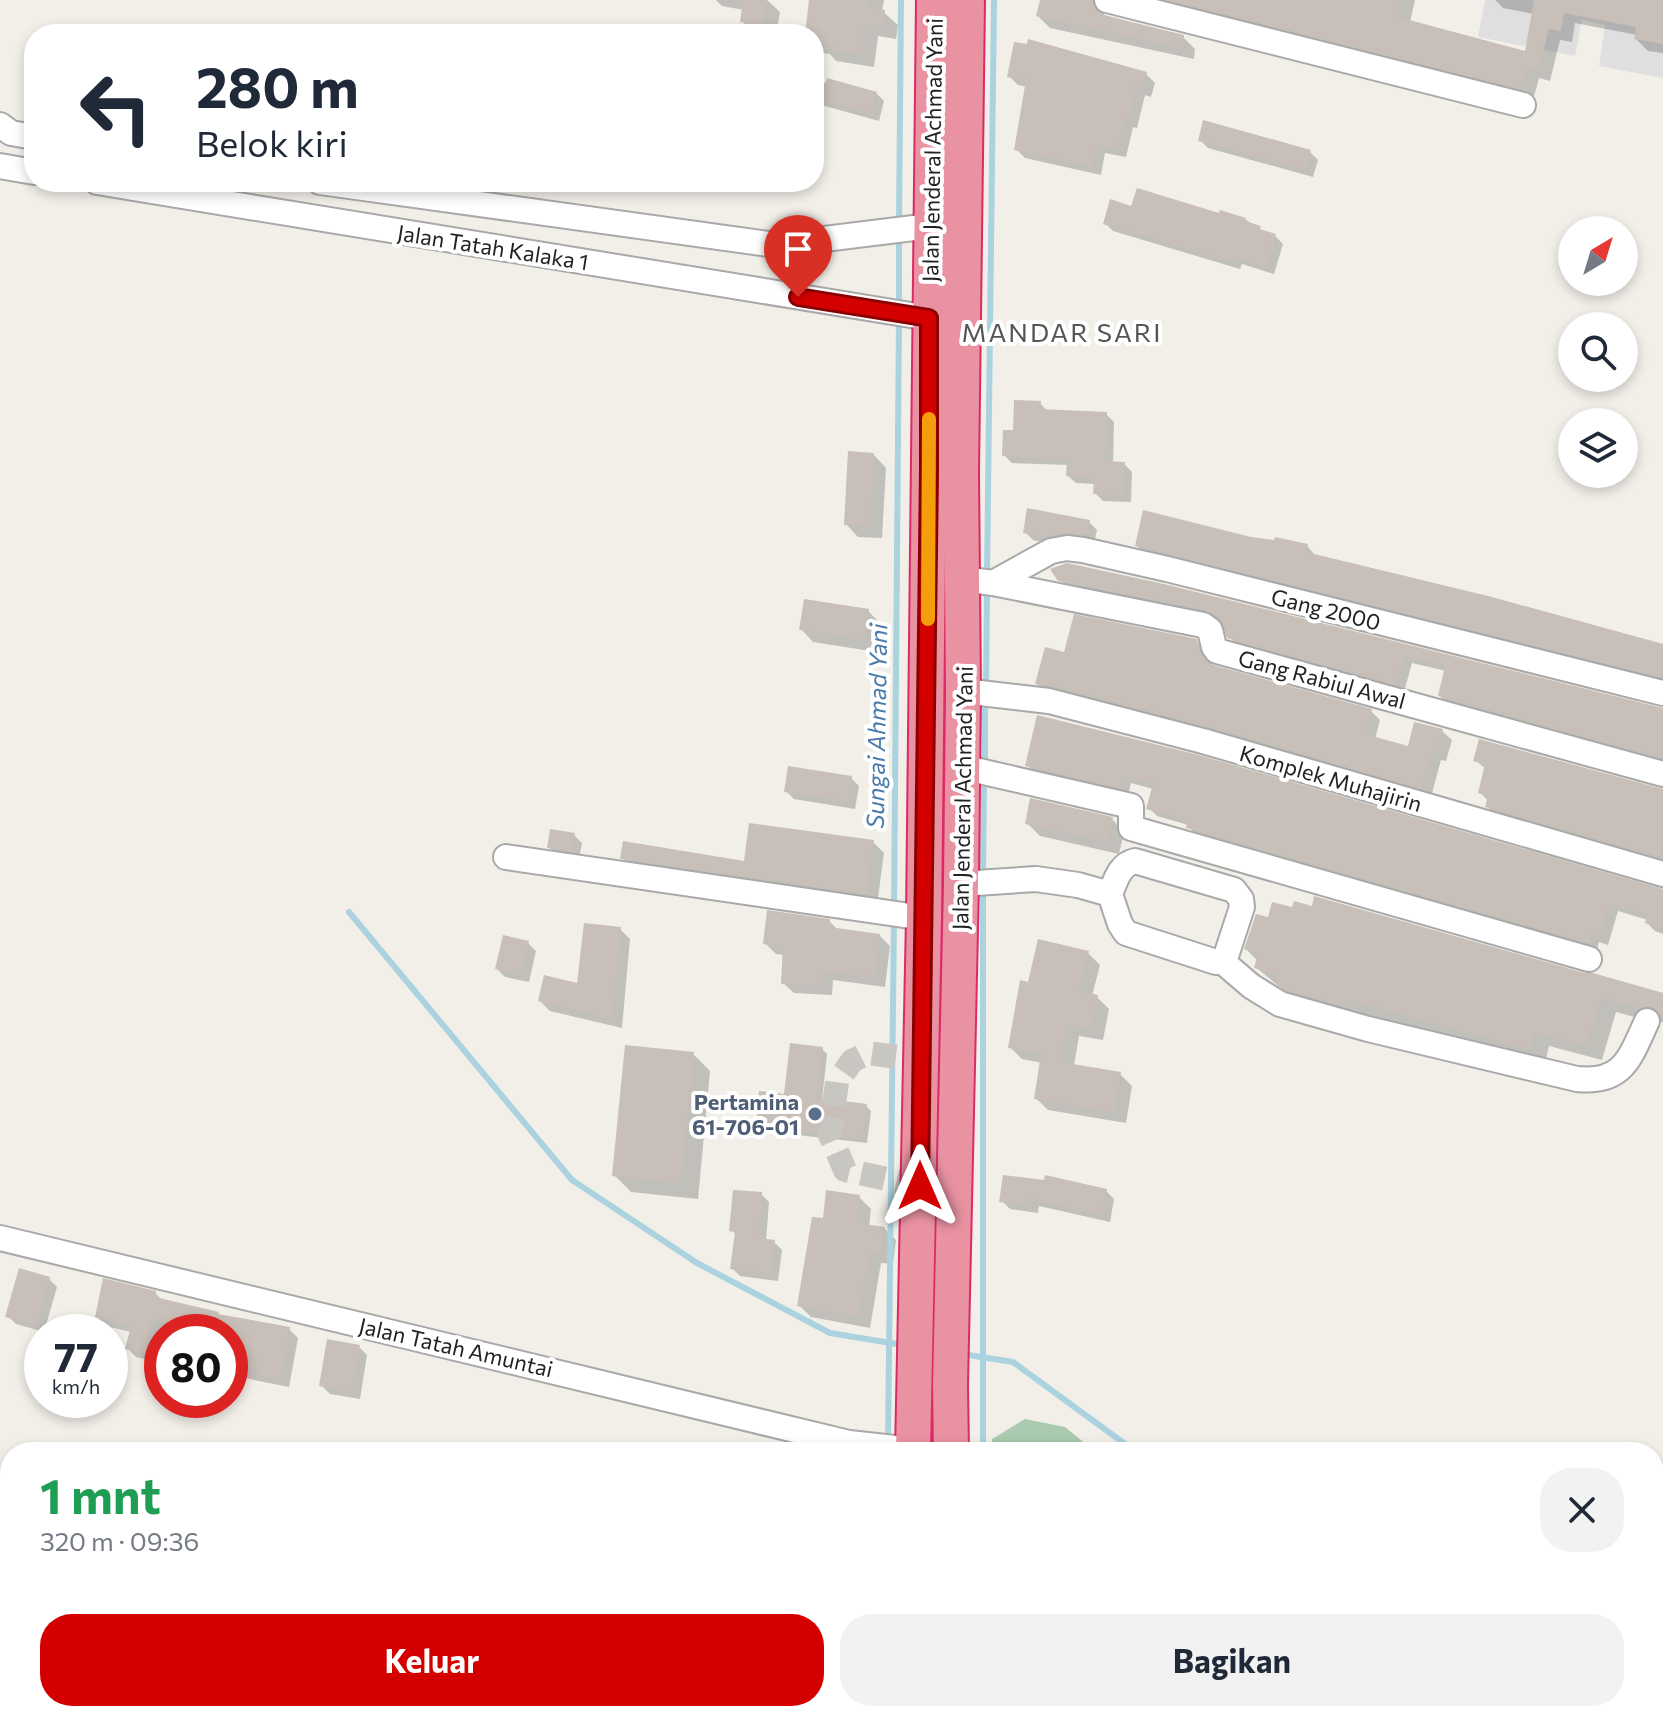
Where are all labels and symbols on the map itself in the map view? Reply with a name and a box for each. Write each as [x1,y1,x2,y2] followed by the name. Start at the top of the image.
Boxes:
[916,18,948,282] street label: Jalan Jenderal Achmad Yani
[764,215,832,297] pin
[1558,216,1638,296] north arrow
[395,219,591,275] street label: Jalan Tatah Kalaka 1
[961,316,1163,347] district label: MANDAR SARI
[1269,582,1383,636] street label: Gang 2000
[860,622,892,829] water label: Sungai Ahmad Yani
[1235,644,1409,714] street label: Gang Rabiul Awal
[946,666,978,930] street label: Jalan Jenderal Achmad Yani
[1237,739,1425,817] street label: Komplek Muhajirin
[692,1088,799,1140] place label: Pertamina 61-706-01
[806,1105,824,1123] marker: Pertamina 61-706-01
[878,1144,962,1228] position arrow
[356,1312,556,1382] street label: Jalan Tatah Amuntai
[144,1314,248,1418] speed limit sign: 80

